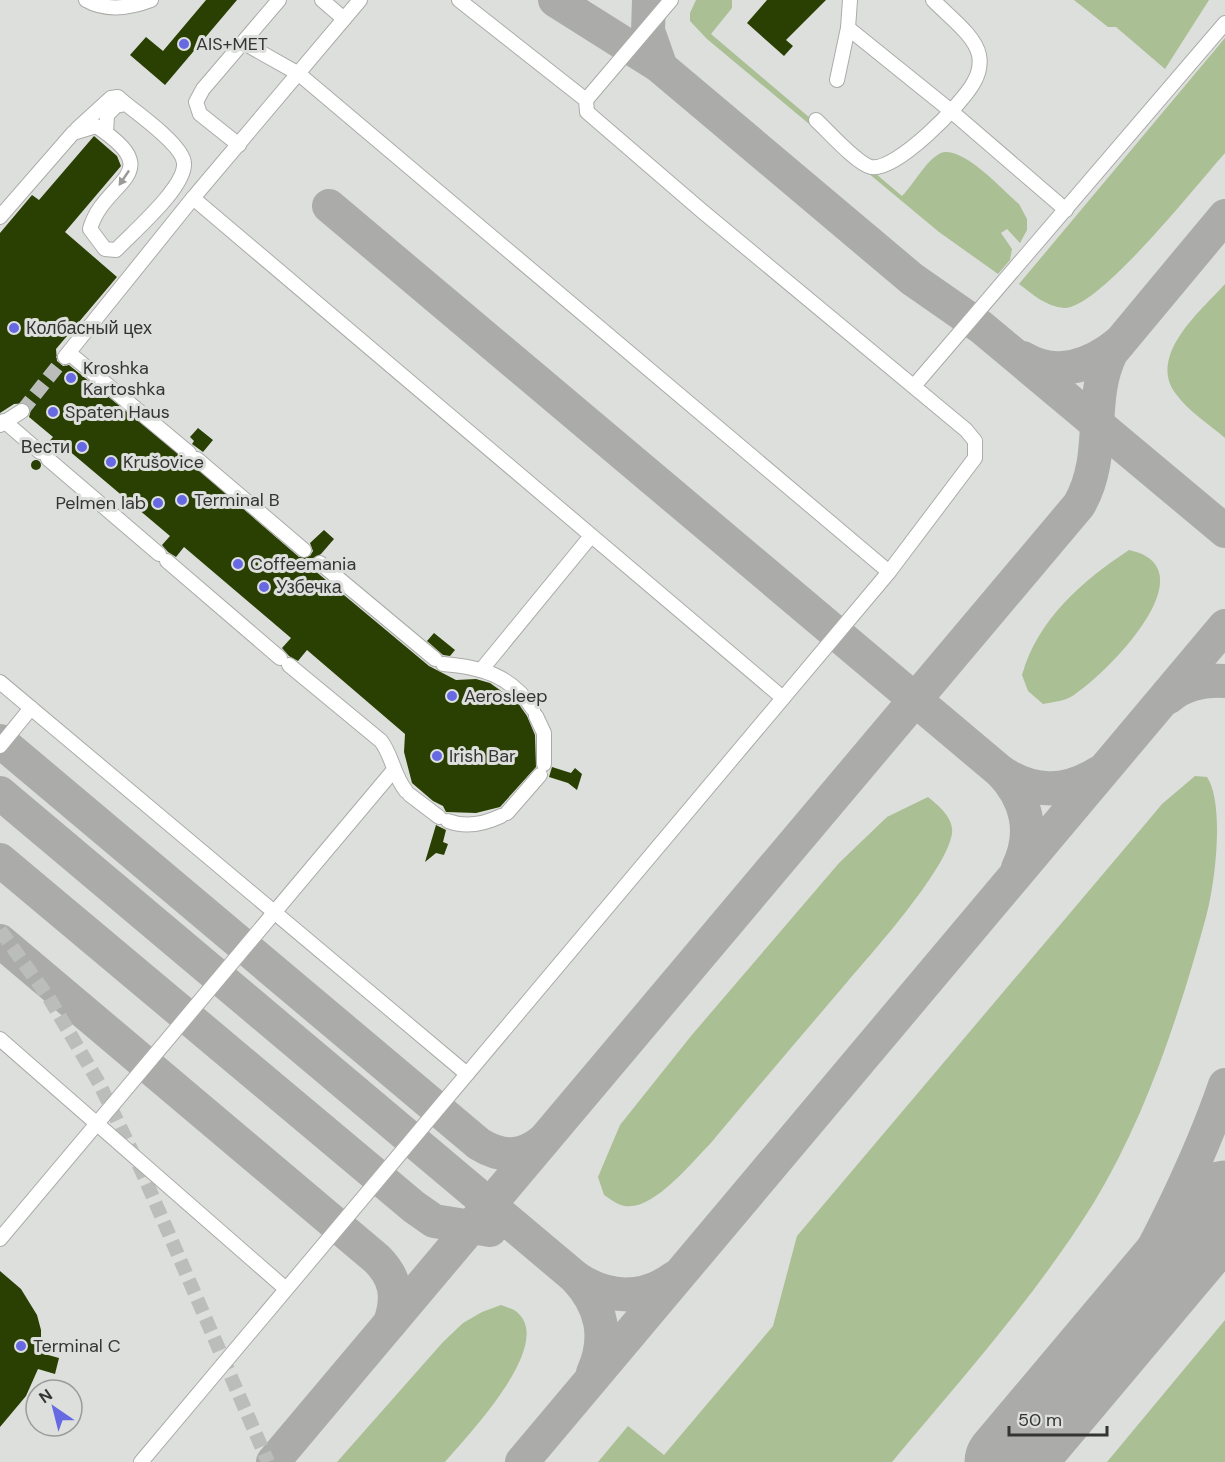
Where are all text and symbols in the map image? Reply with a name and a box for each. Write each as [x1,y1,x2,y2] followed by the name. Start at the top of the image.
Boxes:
[196,32,268,56] place label: AIS+MET
[177,37,191,51] marker: AIS+MET
[118,169,130,185] one-way arrow
[26,316,152,340] place label: Колбасный цех
[7,321,21,335] marker: Колбасный цех
[83,356,165,401] place label: Kroshka Kartoshka
[64,371,78,385] marker: Kroshka Kartoshka
[65,400,170,424] place label: Spaten Haus
[46,405,60,419] marker: Spaten Haus
[21,435,70,459] place label: Вести
[75,440,89,454] marker: Вести
[123,450,204,474] place label: Krušovice
[104,455,118,469] marker: Krušovice
[194,488,280,512] place label: Terminal B
[55,491,146,515] place label: Pelmen lab
[175,493,189,507] marker: Terminal B
[151,496,165,510] marker: Pelmen lab
[250,552,356,576] place label: Coffeemania
[231,557,245,571] marker: Coffeemania
[276,575,343,599] place label: Узбечка
[257,580,271,594] marker: Узбечка
[464,684,547,708] place label: Aerosleep
[445,689,459,703] marker: Aerosleep
[449,744,516,768] place label: Irish Bar
[430,749,444,763] marker: Irish Bar
[33,1334,121,1358] place label: Terminal C
[14,1339,28,1353] marker: Terminal C
[24,1378,84,1438] north arrow
[35,1384,56,1408] text: N
[1009,1399,1106,1437] scale bar
[1018,1408,1062,1432] text: 50 m

